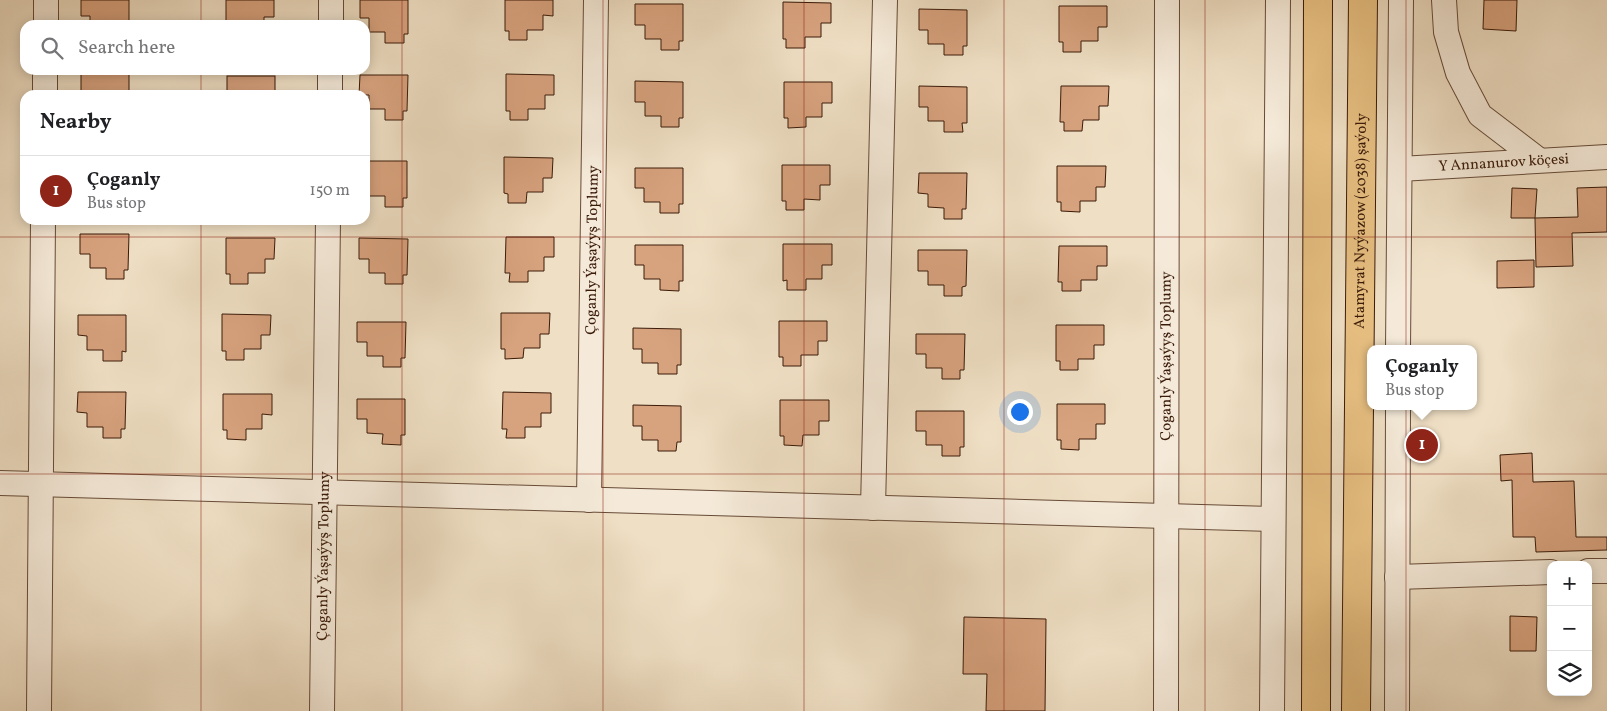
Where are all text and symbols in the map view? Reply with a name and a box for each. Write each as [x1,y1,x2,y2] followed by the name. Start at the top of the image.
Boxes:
[20,20,370,75] search box
[38,34,66,62] icon: search
[78,35,175,61] text: Search here
[40,108,111,137] text: Nearby
[1349,113,1372,329] street label: Atamyrat Nyýazow (2038) şaýoly
[1438,149,1570,177] street label: Y Annanurov köçesi
[581,165,604,335] street label: Çoganly Ýaşaýyş Toplumy
[87,167,161,193] text: Çoganly
[53,180,59,202] text: 1
[309,180,350,202] text: 150 m
[87,193,146,215] text: Bus stop
[1156,271,1177,441] street label: Çoganly Ýaşaýyş Toplumy
[1367,345,1477,410] popup
[1385,354,1459,380] text: Çoganly
[1385,380,1444,402] text: Bus stop
[1007,399,1033,425] your location
[1406,426,1438,464] pin: 1
[312,471,335,641] street label: Çoganly Ýaşaýyş Toplumy
[1547,561,1592,696] map controls
[1547,561,1592,606] button: +
[1547,606,1592,651] button: −
[1547,651,1592,696] button: layers

